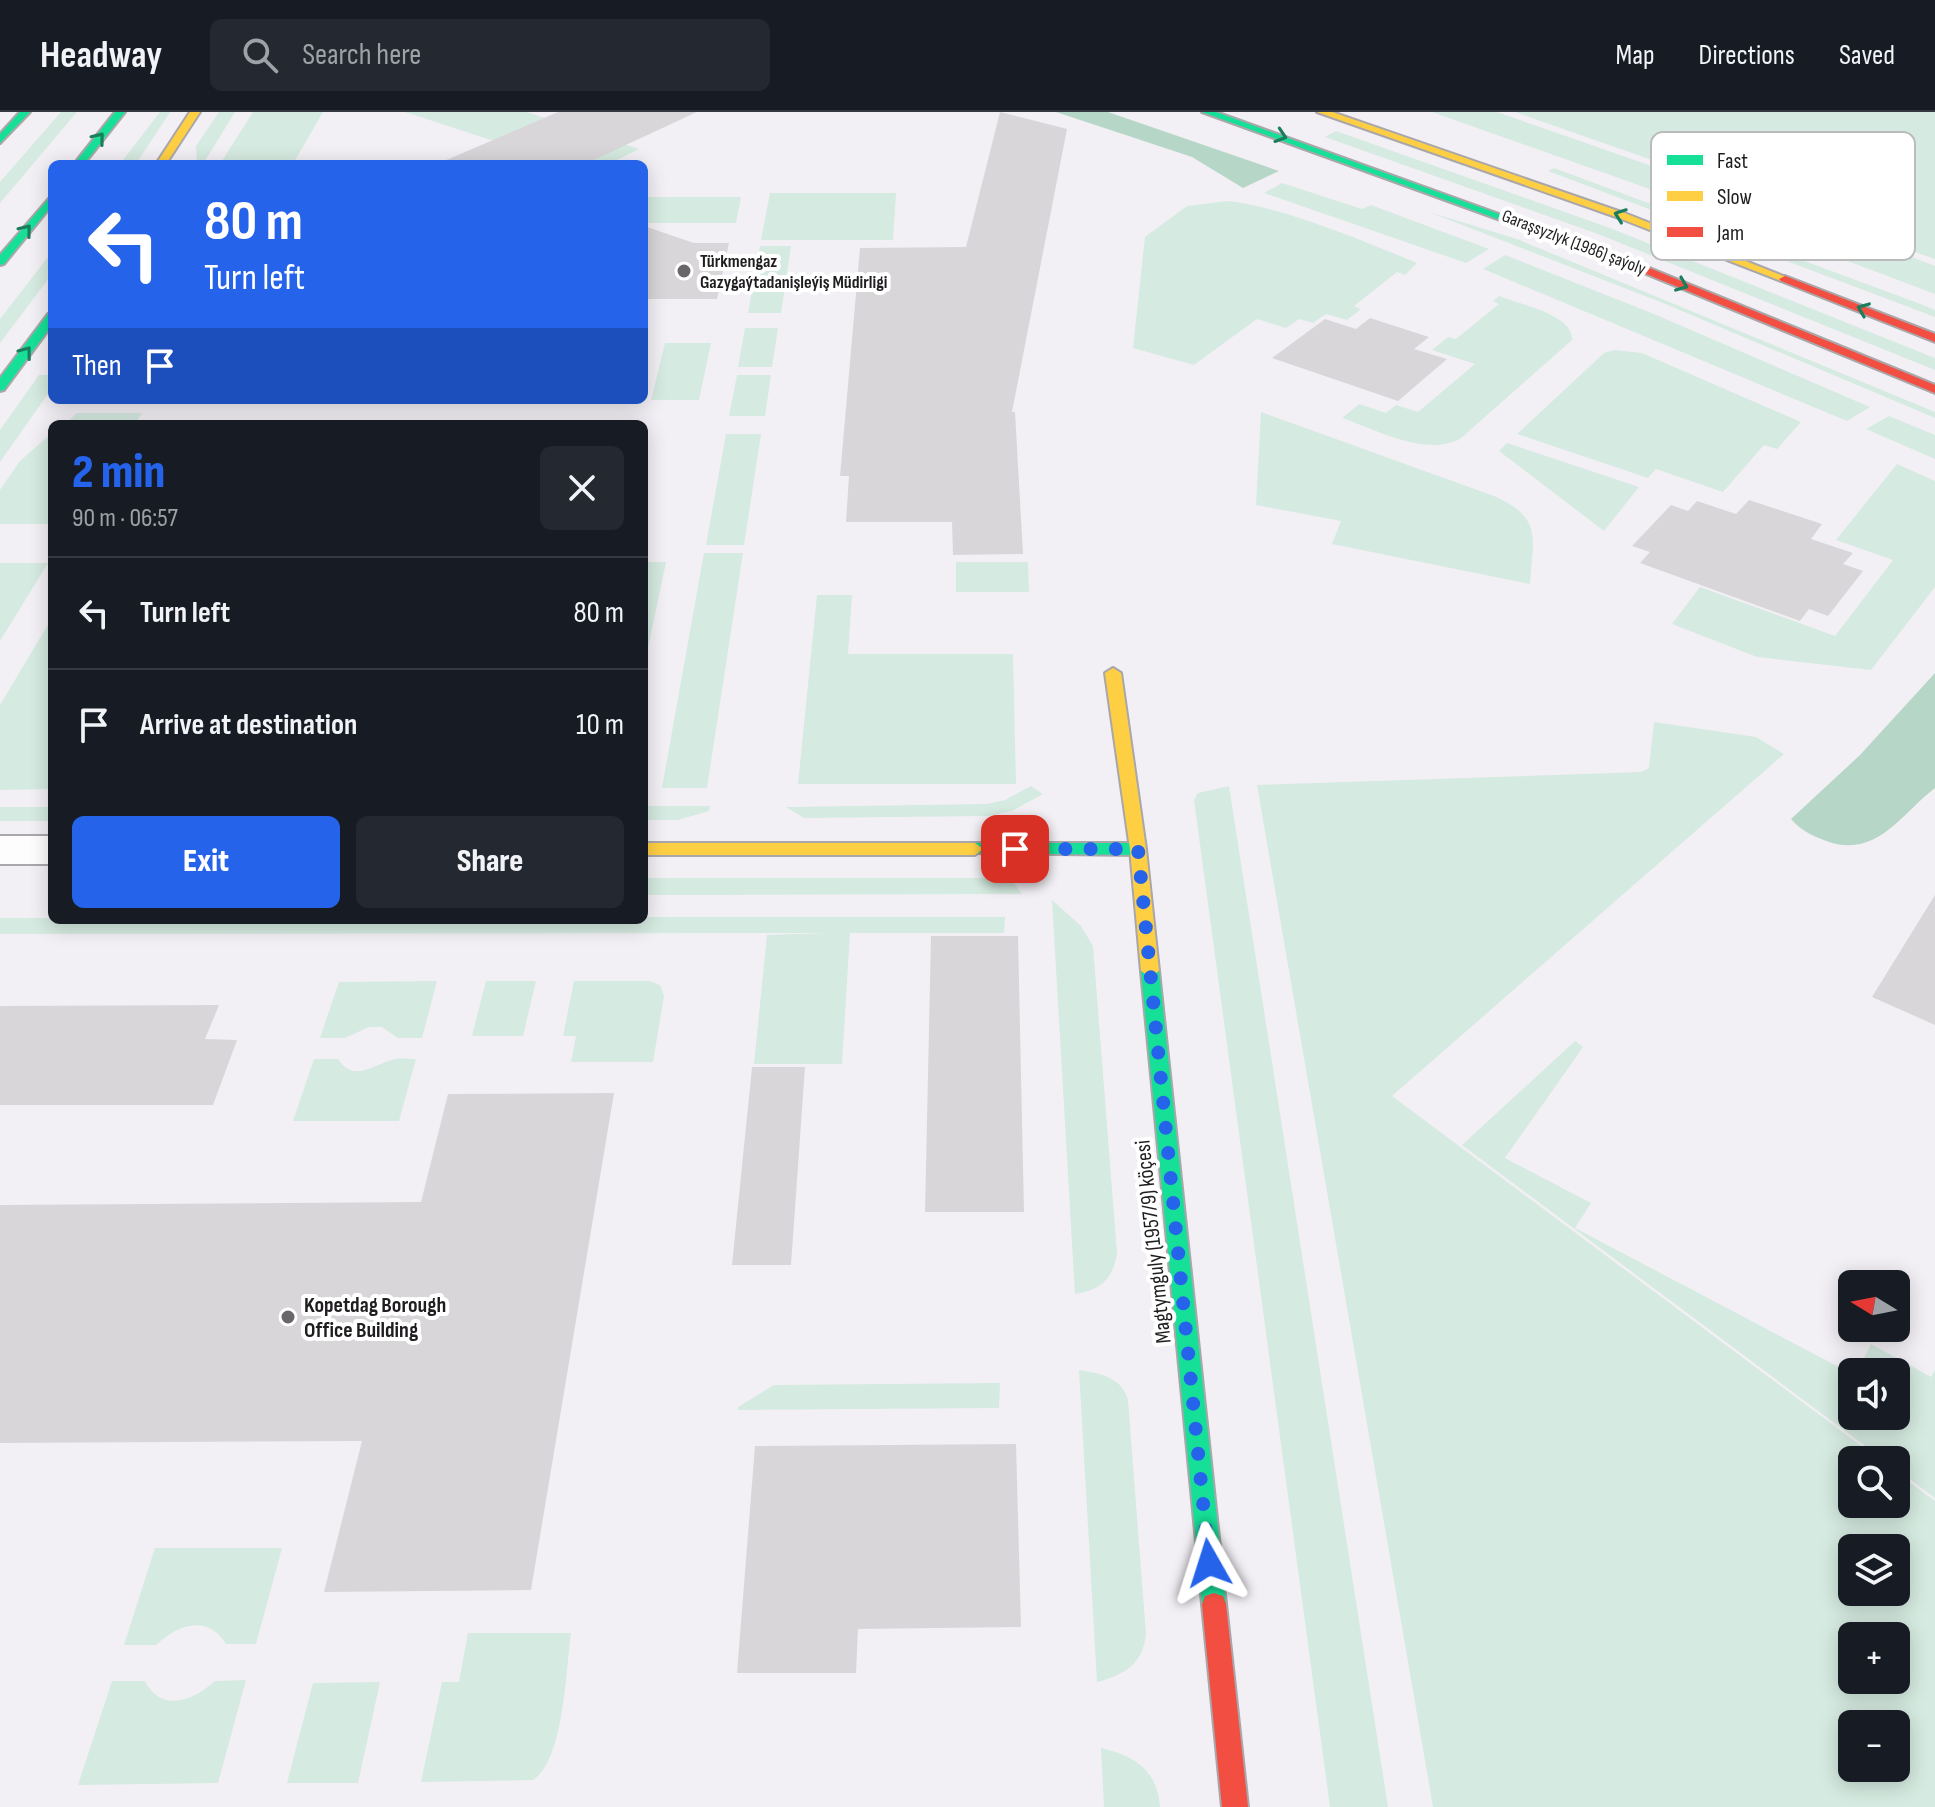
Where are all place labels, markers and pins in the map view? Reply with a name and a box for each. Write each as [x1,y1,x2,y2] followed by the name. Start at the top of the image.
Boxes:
[700,251,888,293] place label: Türkmengaz Gazygaýtadanişleýiş Müdirligi
[675,262,693,280] marker: Türkmengaz Gazygaýtadanişleýiş Müdirligi
[981,815,1049,883] pin
[304,1292,446,1344] place label: Kopetdag Borough Office Building
[279,1308,297,1326] marker: Kopetdag Borough Office Building

